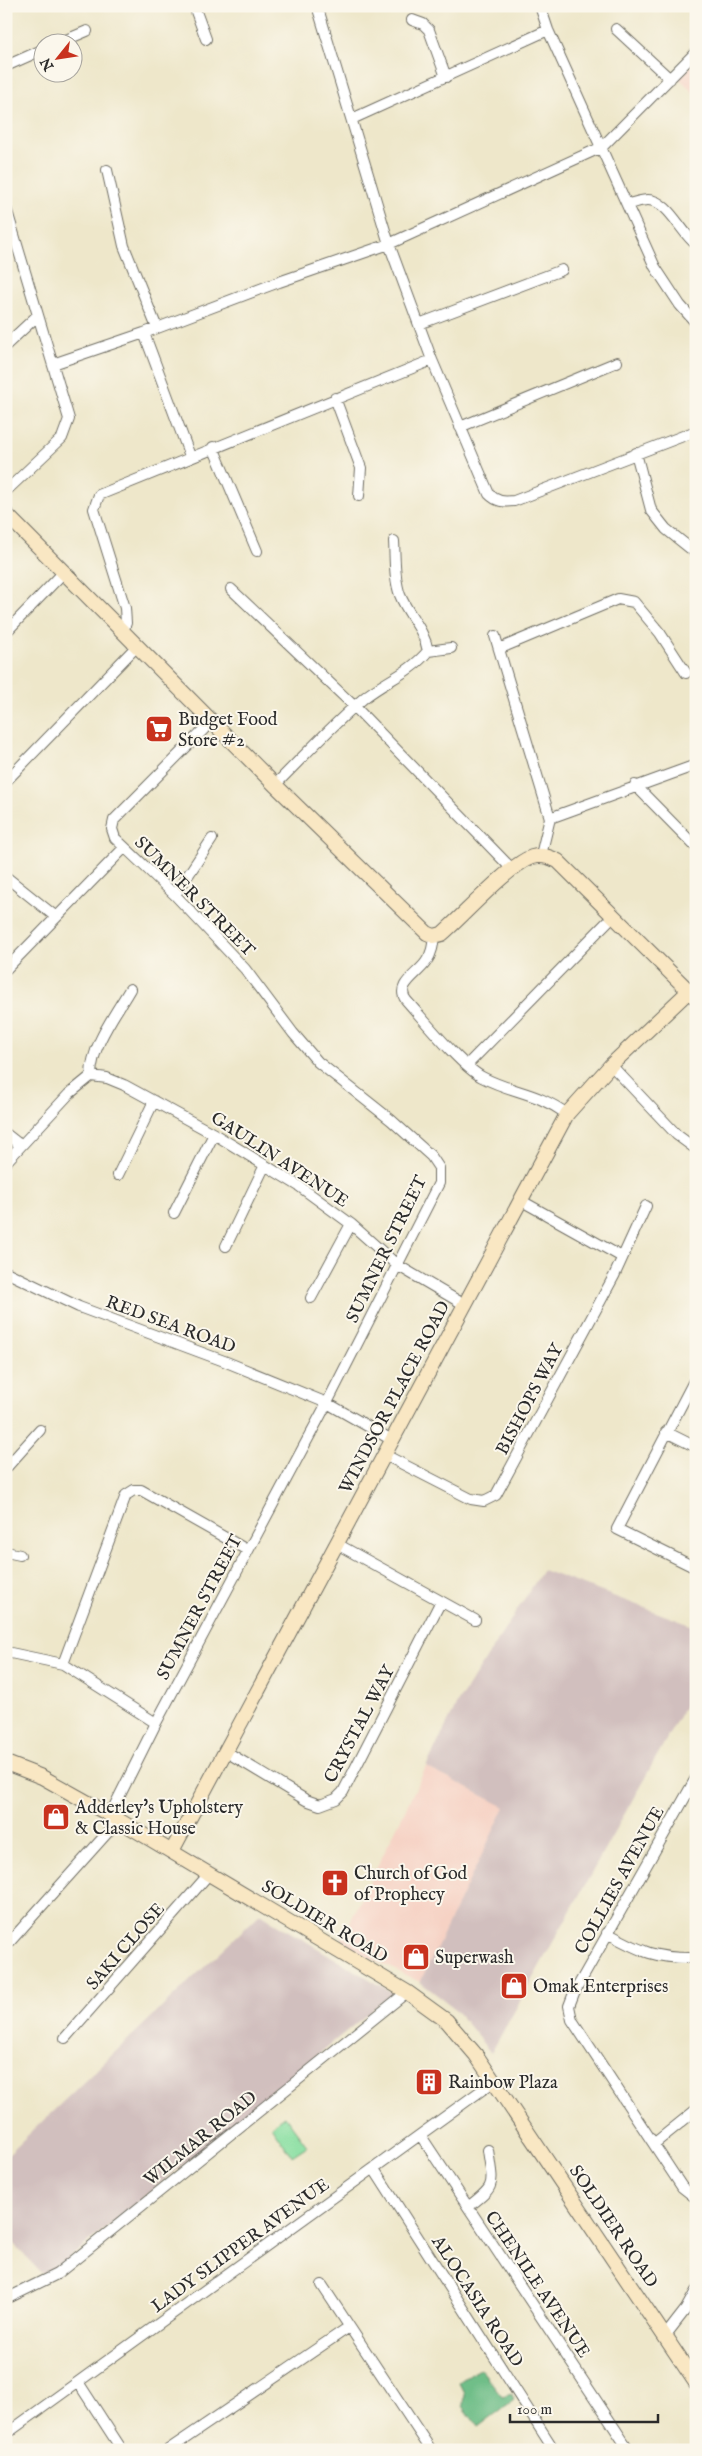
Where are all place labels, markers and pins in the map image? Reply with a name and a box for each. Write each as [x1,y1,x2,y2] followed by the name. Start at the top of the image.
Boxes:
[178,709,278,753] place label: Budget Food Store #2
[144,714,174,744] supermarket icon: Budget Food Store #2
[74,1797,243,1841] place label: Adderley's Upholstery & Classic House
[41,1802,71,1832] shop icon: Adderley's Upholstery & Classic House
[354,1863,468,1907] place label: Church of God of Prophecy
[320,1868,350,1898] church icon: Church of God of Prophecy
[401,1942,431,1972] shop icon: Superwash
[435,1947,514,1970] place label: Superwash
[499,1971,529,2001] shop icon: Omak Enterprises
[533,1976,668,1999] place label: Omak Enterprises
[414,2067,444,2097] building icon: Rainbow Plaza
[448,2072,558,2095] place label: Rainbow Plaza

